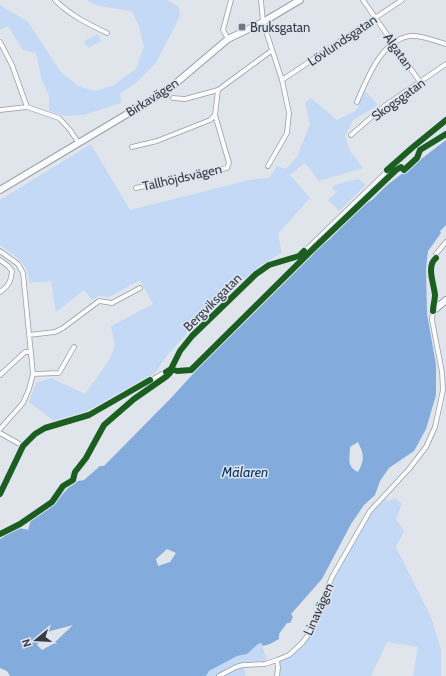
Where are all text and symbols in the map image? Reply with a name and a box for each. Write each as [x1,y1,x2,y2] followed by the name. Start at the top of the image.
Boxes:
[304,11,380,69] street label: Lövlundsgatan
[250,19,310,35] place label: Bruksgatan
[237,22,247,32] marker: Bruksgatan
[381,29,417,73] street label: Algatan
[123,74,181,120] street label: Birkavägen
[368,74,428,124] street label: Skogsgatan
[141,160,224,195] street label: Tallhöjdsvägen
[180,270,244,334] street label: Bergviksgatan
[221,463,268,481] water label: Mälaren
[299,580,337,638] street label: Linavägen
[16,620,56,660] north arrow
[19,637,34,649] text: N

